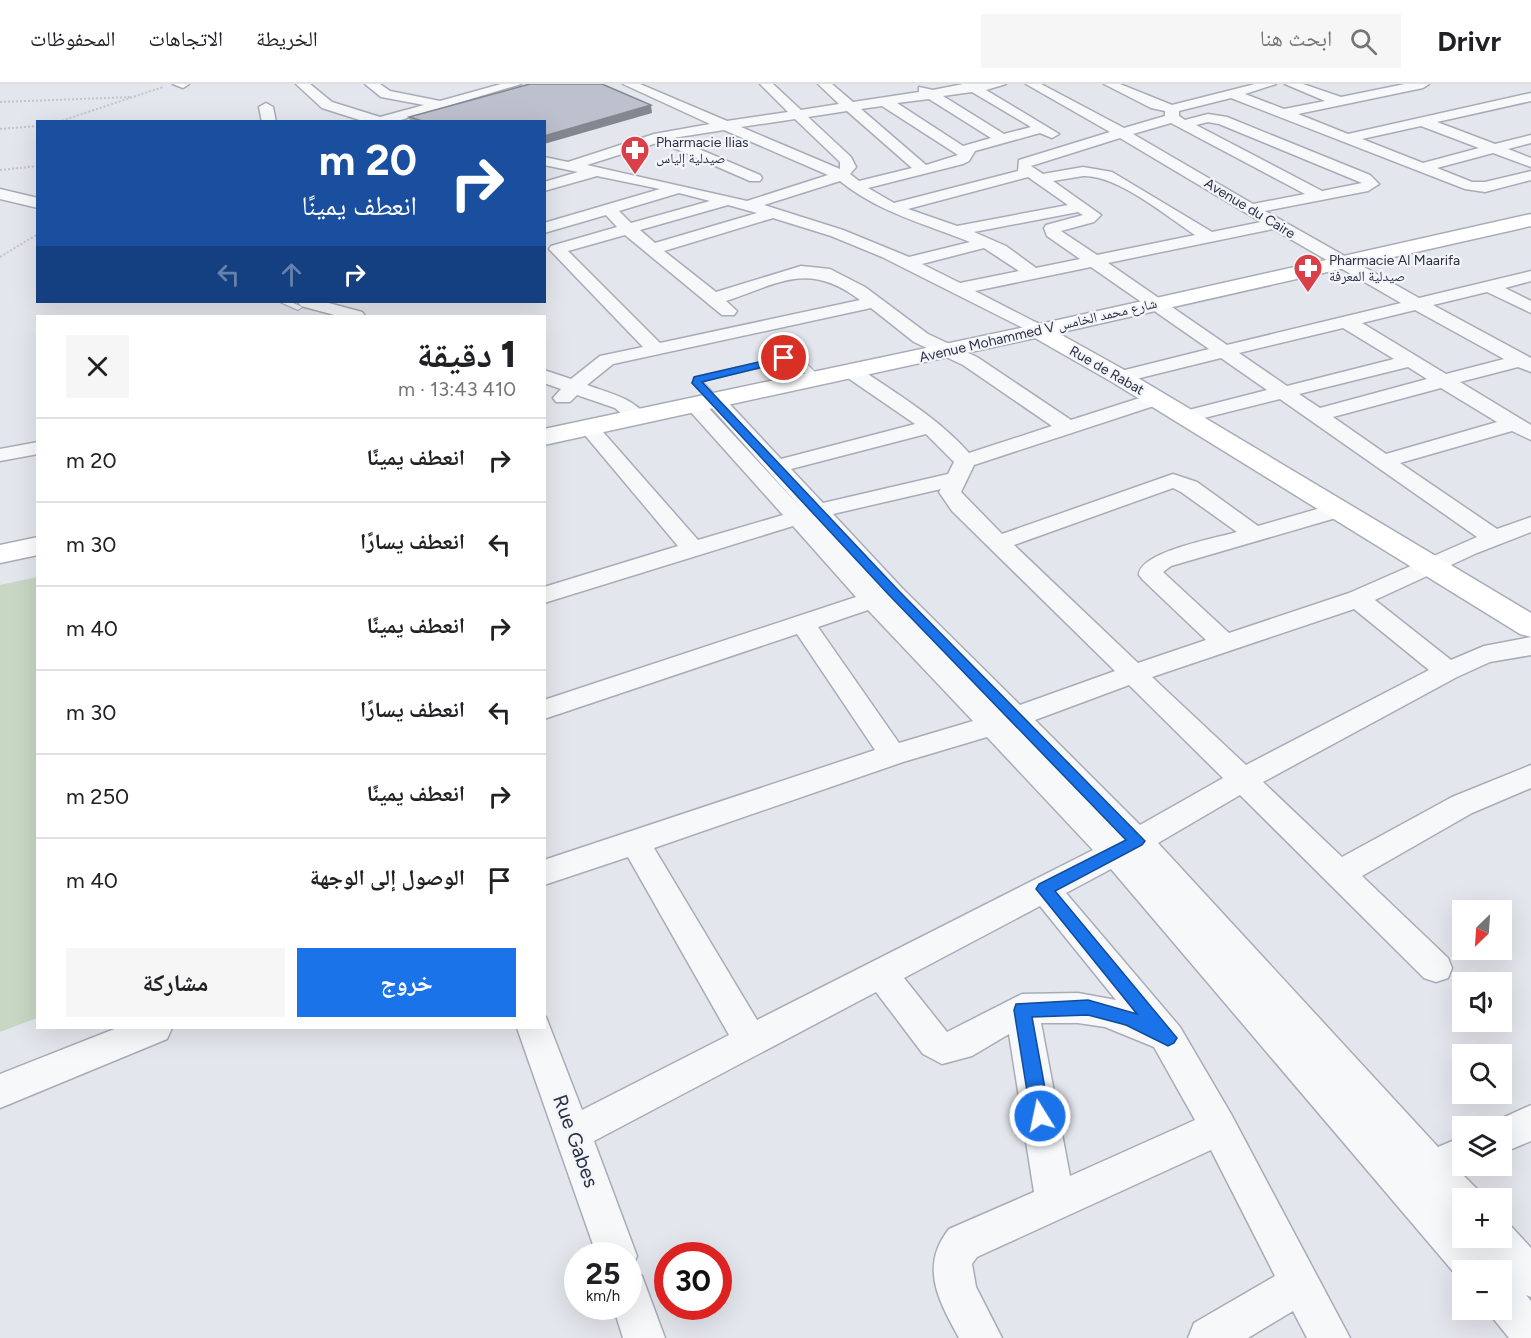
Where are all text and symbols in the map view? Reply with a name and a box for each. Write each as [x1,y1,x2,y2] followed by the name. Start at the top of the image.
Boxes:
[981,14,1401,68] search box
[1437,24,1501,58] text: Drivr
[1260,25,1332,52] text: ابحث هنا
[1347,25,1380,58] icon: search
[30,26,115,51] text: المحفوظات
[148,26,223,51] text: الاتجاهات
[256,26,318,51] text: الخريطة
[619,134,651,176] pharmacy icon: Pharmacie Ilias صيدلية إلياس
[656,134,749,168] place label: Pharmacie Ilias صيدلية إلياس
[319,135,417,186] text: 20 m
[438,144,516,222] icon: right
[1201,175,1299,242] street label: Avenue du Caire
[301,189,417,222] text: انعطف يمينًا
[1292,252,1324,294] pharmacy icon: Pharmacie Al Maarifa صيدلية المعرفة
[1329,252,1460,285] place label: Pharmacie Al Maarifa صيدلية المعرفة
[212,258,245,291] icon: left
[275,258,308,291] icon: ahead
[338,258,371,291] icon: right
[918,295,1159,367] street label: Avenue Mohammed V شارع محمد الخامس
[758,332,809,383] pin
[417,333,516,376] text: 1 دقيقة
[66,335,129,398] button: close
[767,341,800,374] icon: arrive
[1066,342,1147,399] street label: Rue de Rabat
[398,377,516,401] text: 410 m · 13:43
[366,444,465,471] text: انعطف يمينًا
[483,444,516,477] icon: right
[66,447,117,474] text: 20 m
[360,528,465,555] text: انعطف يسارًا
[483,528,516,561] icon: left
[66,531,116,558] text: 30 m
[366,612,465,639] text: انعطف يمينًا
[483,612,516,645] icon: right
[66,615,118,642] text: 40 m
[360,696,465,723] text: انعطف يسارًا
[483,696,516,729] icon: left
[66,699,116,726] text: 30 m
[366,780,465,807] text: انعطف يمينًا
[483,780,516,813] icon: right
[66,783,129,810] text: 250 m
[310,864,465,891] text: الوصول إلى الوجهة
[483,864,516,897] icon: arrive
[66,867,118,894] text: 40 m
[1452,900,1512,960] north arrow
[1452,900,1512,1320] map controls
[66,948,285,1017] button: مشاركة
[297,948,516,1017] button: خروج
[1452,972,1512,1032] button: sound
[1452,1044,1512,1104] button: search
[1008,1084,1072,1148] position arrow
[548,1091,604,1191] street label: Rue Gabes
[1452,1116,1512,1176] button: layers
[1452,1188,1512,1248] button: +
[654,1242,732,1320] speed limit sign: 30
[586,1255,620,1292] text: 25
[1452,1260,1512,1320] button: −
[586,1287,620,1305] text: km/h

